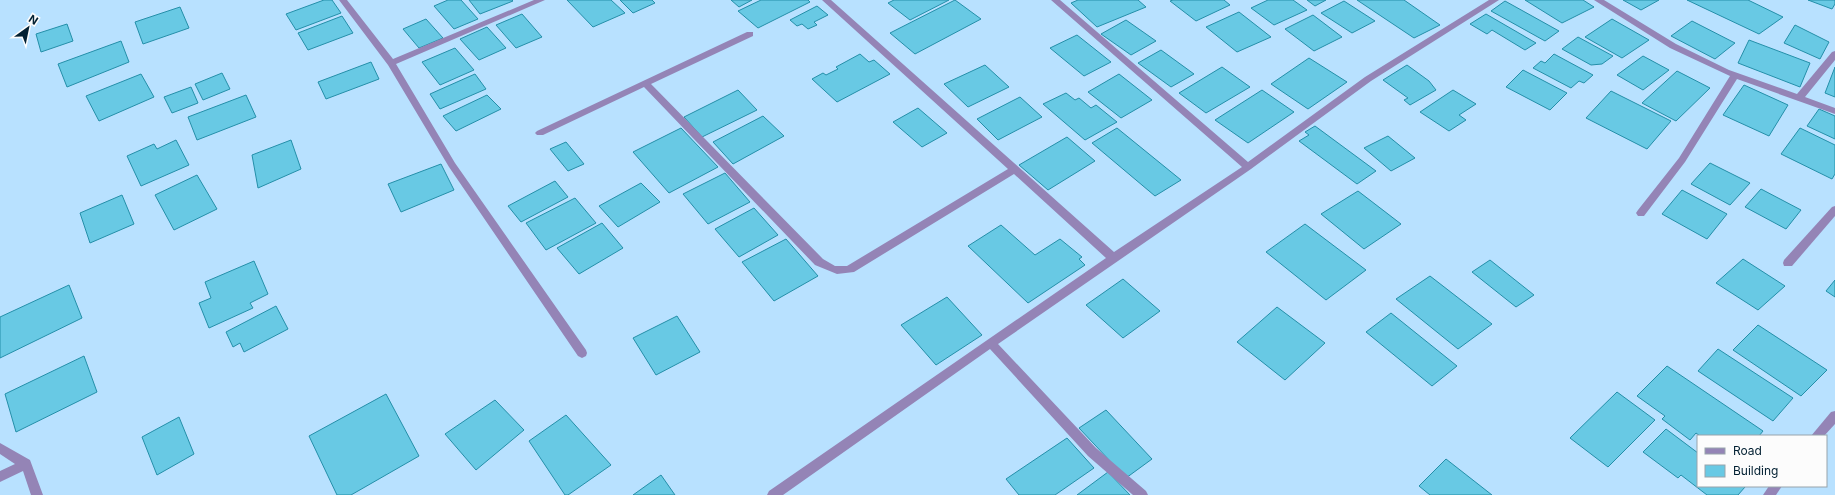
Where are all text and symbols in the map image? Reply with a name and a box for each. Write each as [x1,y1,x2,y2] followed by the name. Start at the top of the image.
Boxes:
[8,8,48,48] north arrow
[26,11,41,28] text: N
[1697,435,1827,487] legend
[1733,443,1762,458] text: Road
[1733,463,1778,478] text: Building

